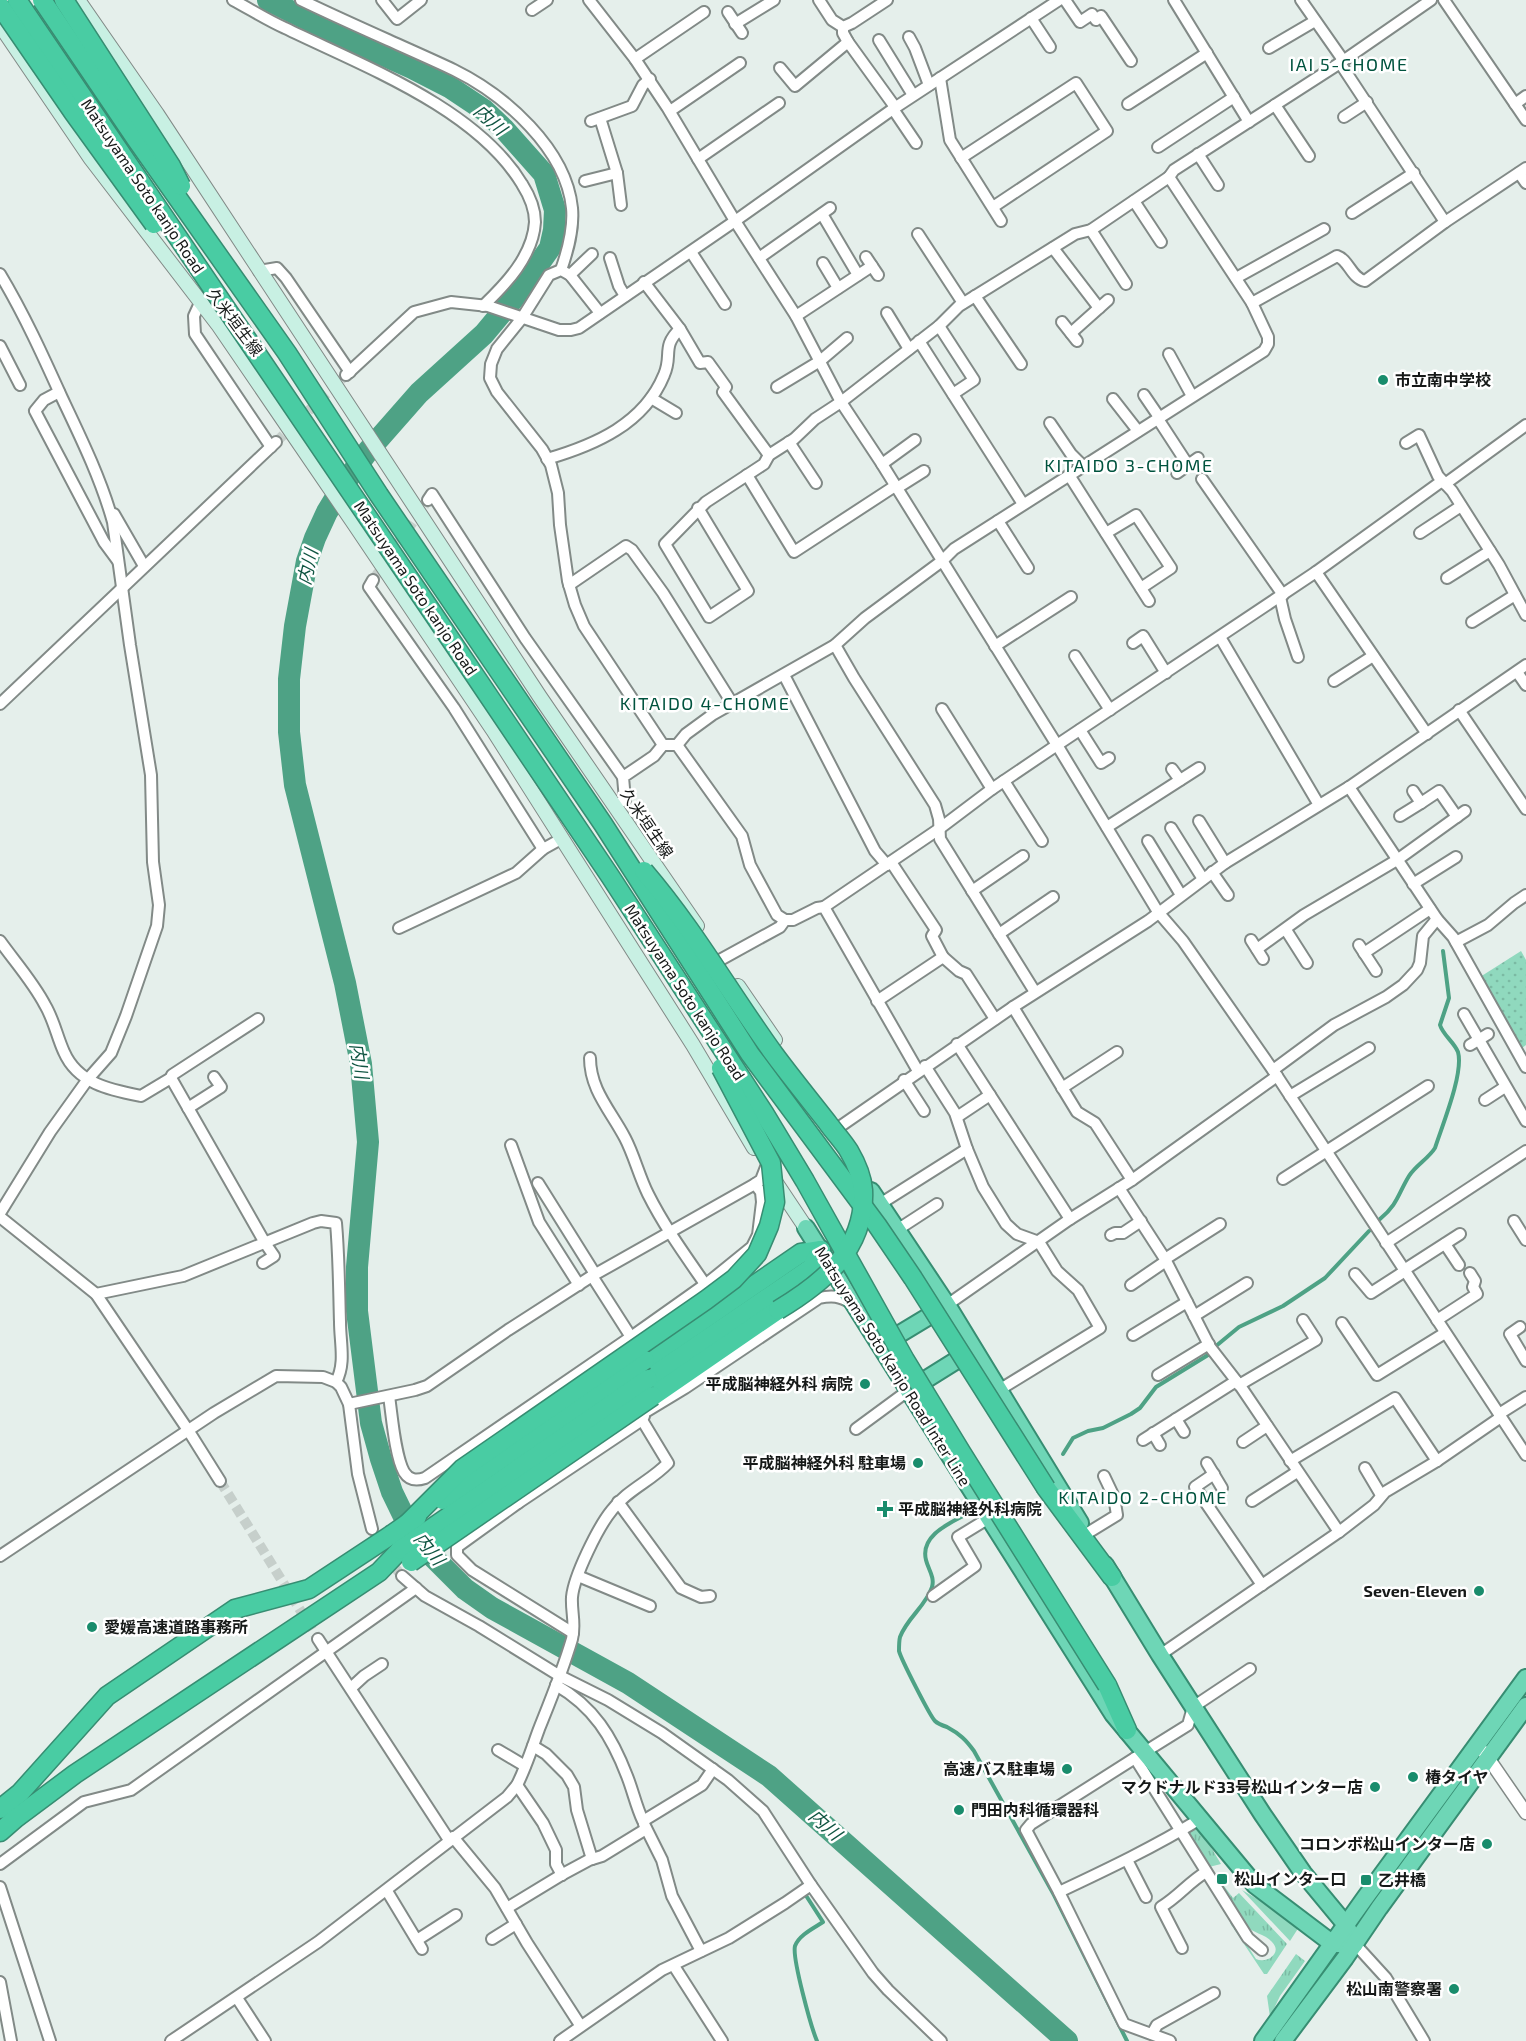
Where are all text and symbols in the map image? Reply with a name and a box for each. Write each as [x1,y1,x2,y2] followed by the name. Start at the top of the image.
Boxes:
[1289,53,1409,75] district label: IAI 5-CHOME
[77,95,209,277] street label: Matsuyama Soto kanjo Road
[470,99,513,141] water label: 内川
[204,284,267,359] street label: 久米垣生線
[1395,370,1491,389] place label: 市立南中学校
[1376,373,1390,387] marker: 市立南中学校
[1044,454,1214,476] district label: KITAIDO 3-CHOME
[350,497,482,679] street label: Matsuyama Soto kanjo Road
[292,545,322,587] water label: 内川
[620,692,790,714] district label: KITAIDO 4-CHOME
[617,784,678,861] street label: 久米垣生線
[620,900,750,1084] street label: Matsuyama Soto kanjo Road
[346,1041,374,1082] water label: 内川
[811,1242,975,1490] street label: Matsuyama Soto Kanjo Road Inter Line
[706,1374,853,1393] place label: 平成脳神経外科 病院
[858,1377,872,1391] marker: 平成脳神経外科 病院
[743,1453,906,1472] place label: 平成脳神経外科 駐車場
[911,1456,925,1470] marker: 平成脳神経外科 駐車場
[1058,1486,1228,1508] district label: KITAIDO 2-CHOME
[898,1499,1042,1518] place label: 平成脳神経外科病院
[876,1500,894,1518] marker: 平成脳神経外科病院
[410,1527,451,1571] water label: 内川
[1364,1581,1467,1600] place label: Seven-Eleven
[1472,1584,1486,1598] marker: Seven-Eleven
[104,1617,248,1636] place label: 愛媛高速道路事務所
[85,1620,99,1634] marker: 愛媛高速道路事務所
[943,1759,1055,1778] place label: 高速バス駐車場
[1060,1762,1074,1776] marker: 高速バス駐車場
[1425,1767,1489,1786] place label: 椿タイヤ
[1406,1770,1420,1784] marker: 椿タイヤ
[1121,1777,1363,1796] place label: マクドナルド33号松山インター店
[1368,1780,1382,1794] marker: マクドナルド33号松山インター店
[971,1800,1099,1819] place label: 門田内科循環器科
[952,1803,966,1817] marker: 門田内科循環器科
[805,1804,848,1846] water label: 内川
[1299,1834,1475,1853] place label: コロンボ松山インター店
[1480,1837,1494,1851] marker: コロンボ松山インター店
[1234,1869,1346,1888] place label: 松山インター口
[1378,1870,1426,1889] place label: 乙井橋
[1215,1872,1229,1886] marker: 松山インター口
[1359,1873,1373,1887] marker: 乙井橋
[1346,1979,1442,1998] place label: 松山南警察署
[1447,1982,1461,1996] marker: 松山南警察署

